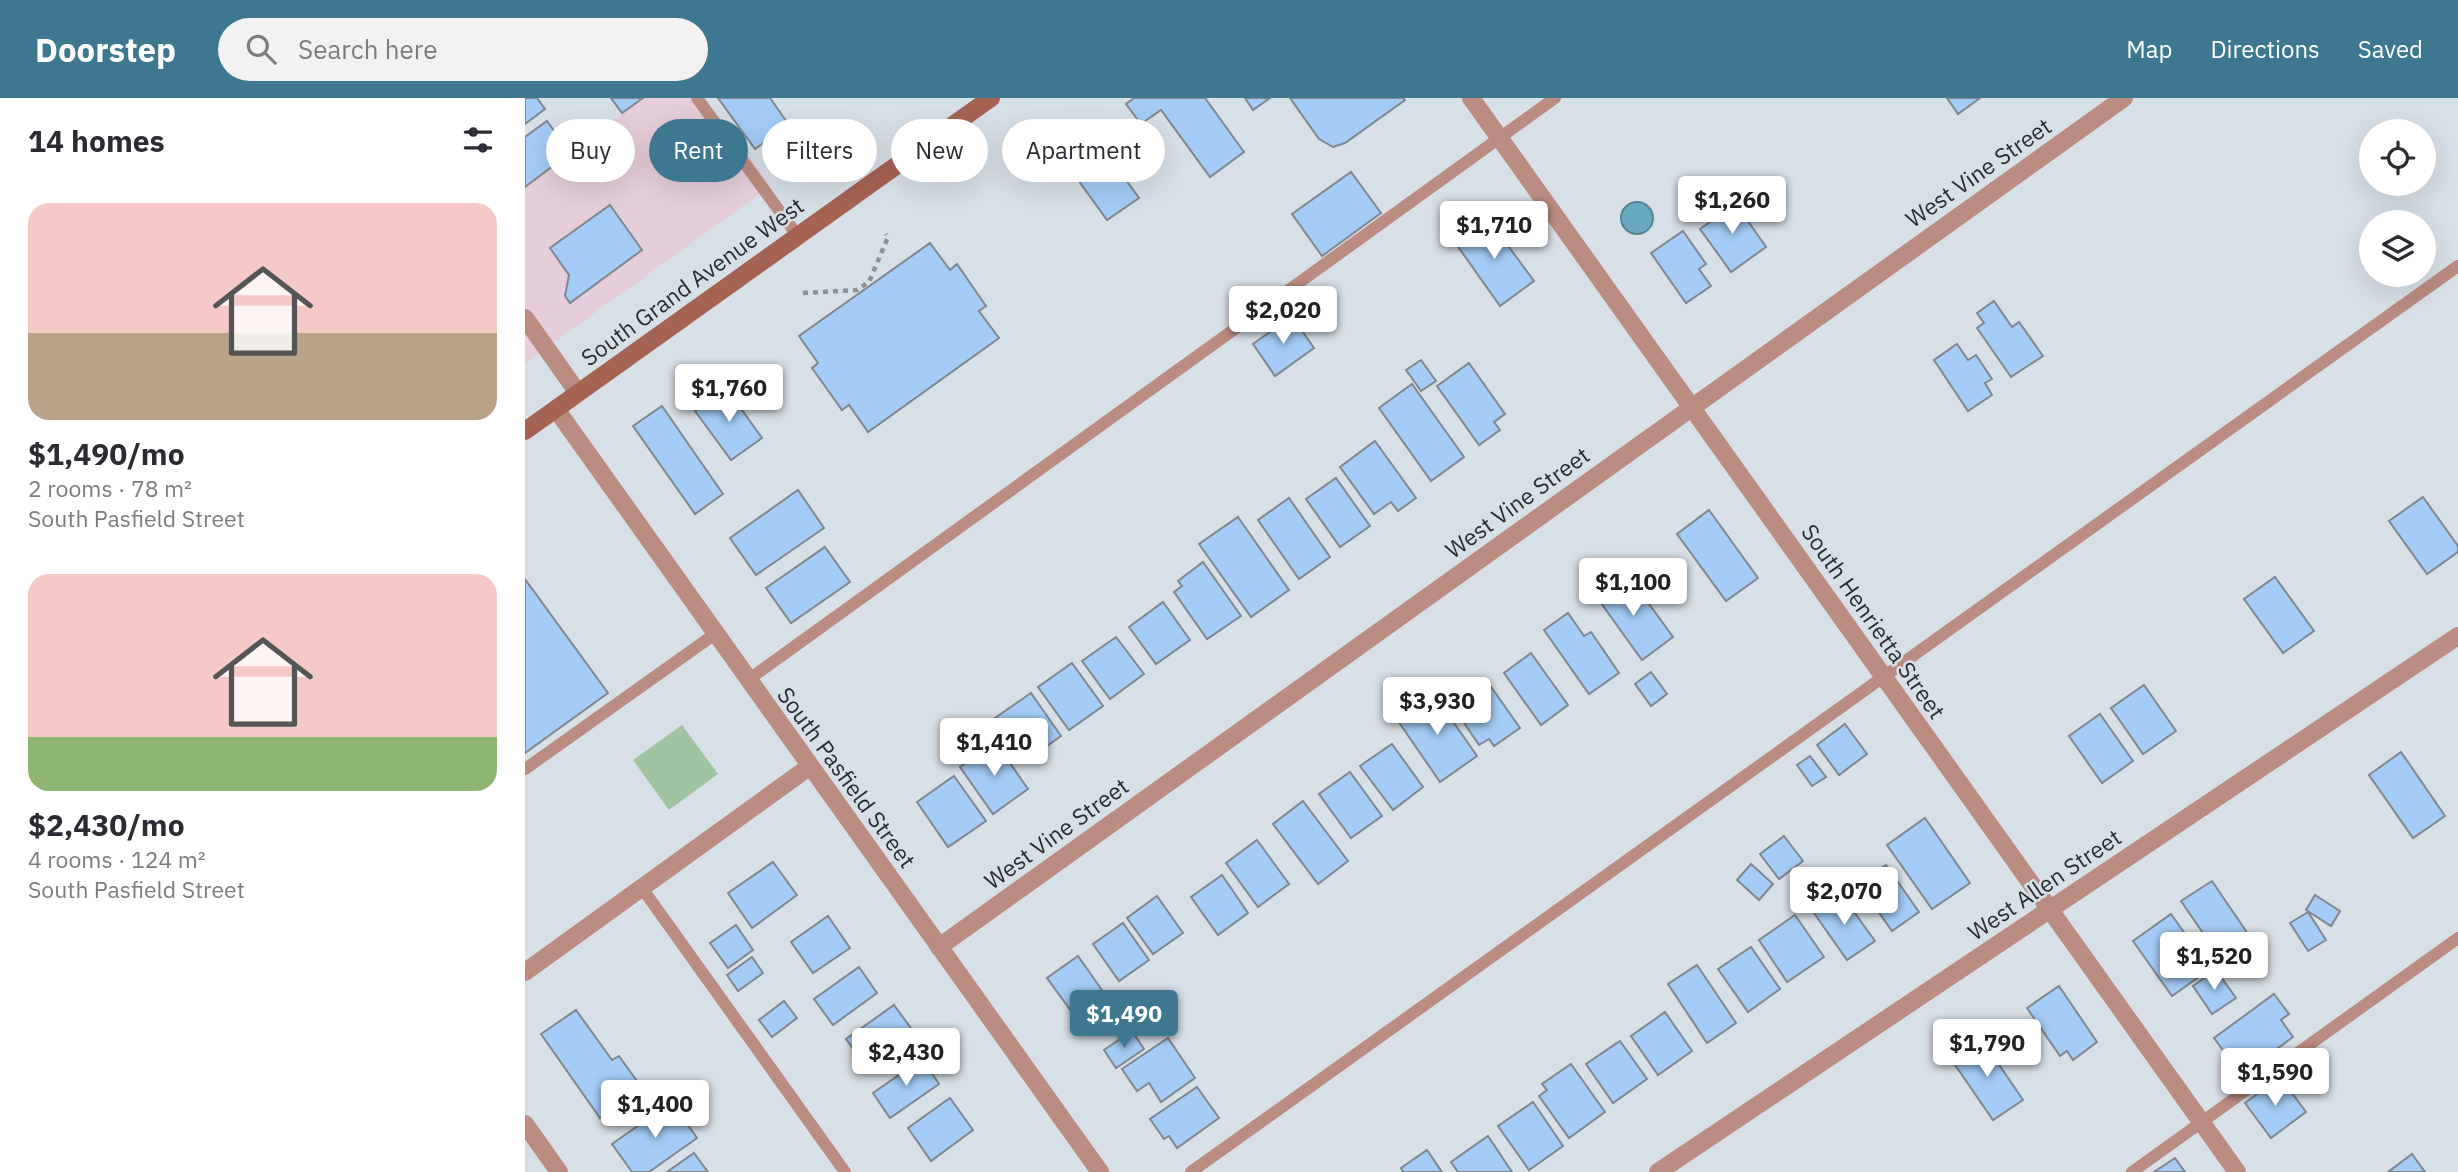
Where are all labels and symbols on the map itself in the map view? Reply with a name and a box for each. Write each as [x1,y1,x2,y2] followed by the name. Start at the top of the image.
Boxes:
[1899,111,2057,233] street label: West Vine Street
[1675,176,1789,236] pin: $1,260
[575,190,809,372] street label: South Grand Avenue West
[1437,202,1551,261] pin: $1,710
[1226,286,1340,346] pin: $2,020
[672,364,786,424] pin: $1,760
[1439,440,1595,564] street label: West Vine Street
[1795,518,1953,724] street label: South Henrietta Street
[1576,559,1690,618] pin: $1,100
[1380,678,1494,737] pin: $3,930
[771,681,923,873] street label: South Pasfield Street
[937,718,1051,778] pin: $1,410
[978,771,1134,895] street label: West Vine Street
[1962,822,2126,946] street label: West Allen Street
[1787,868,1901,927] pin: $2,070
[2157,932,2271,992] pin: $1,520
[1067,990,1181,1050] pin: $1,490
[1930,1020,2044,1079] pin: $1,790
[849,1028,963,1088] pin: $2,430
[2218,1048,2332,1108] pin: $1,590
[598,1080,712,1140] pin: $1,400

